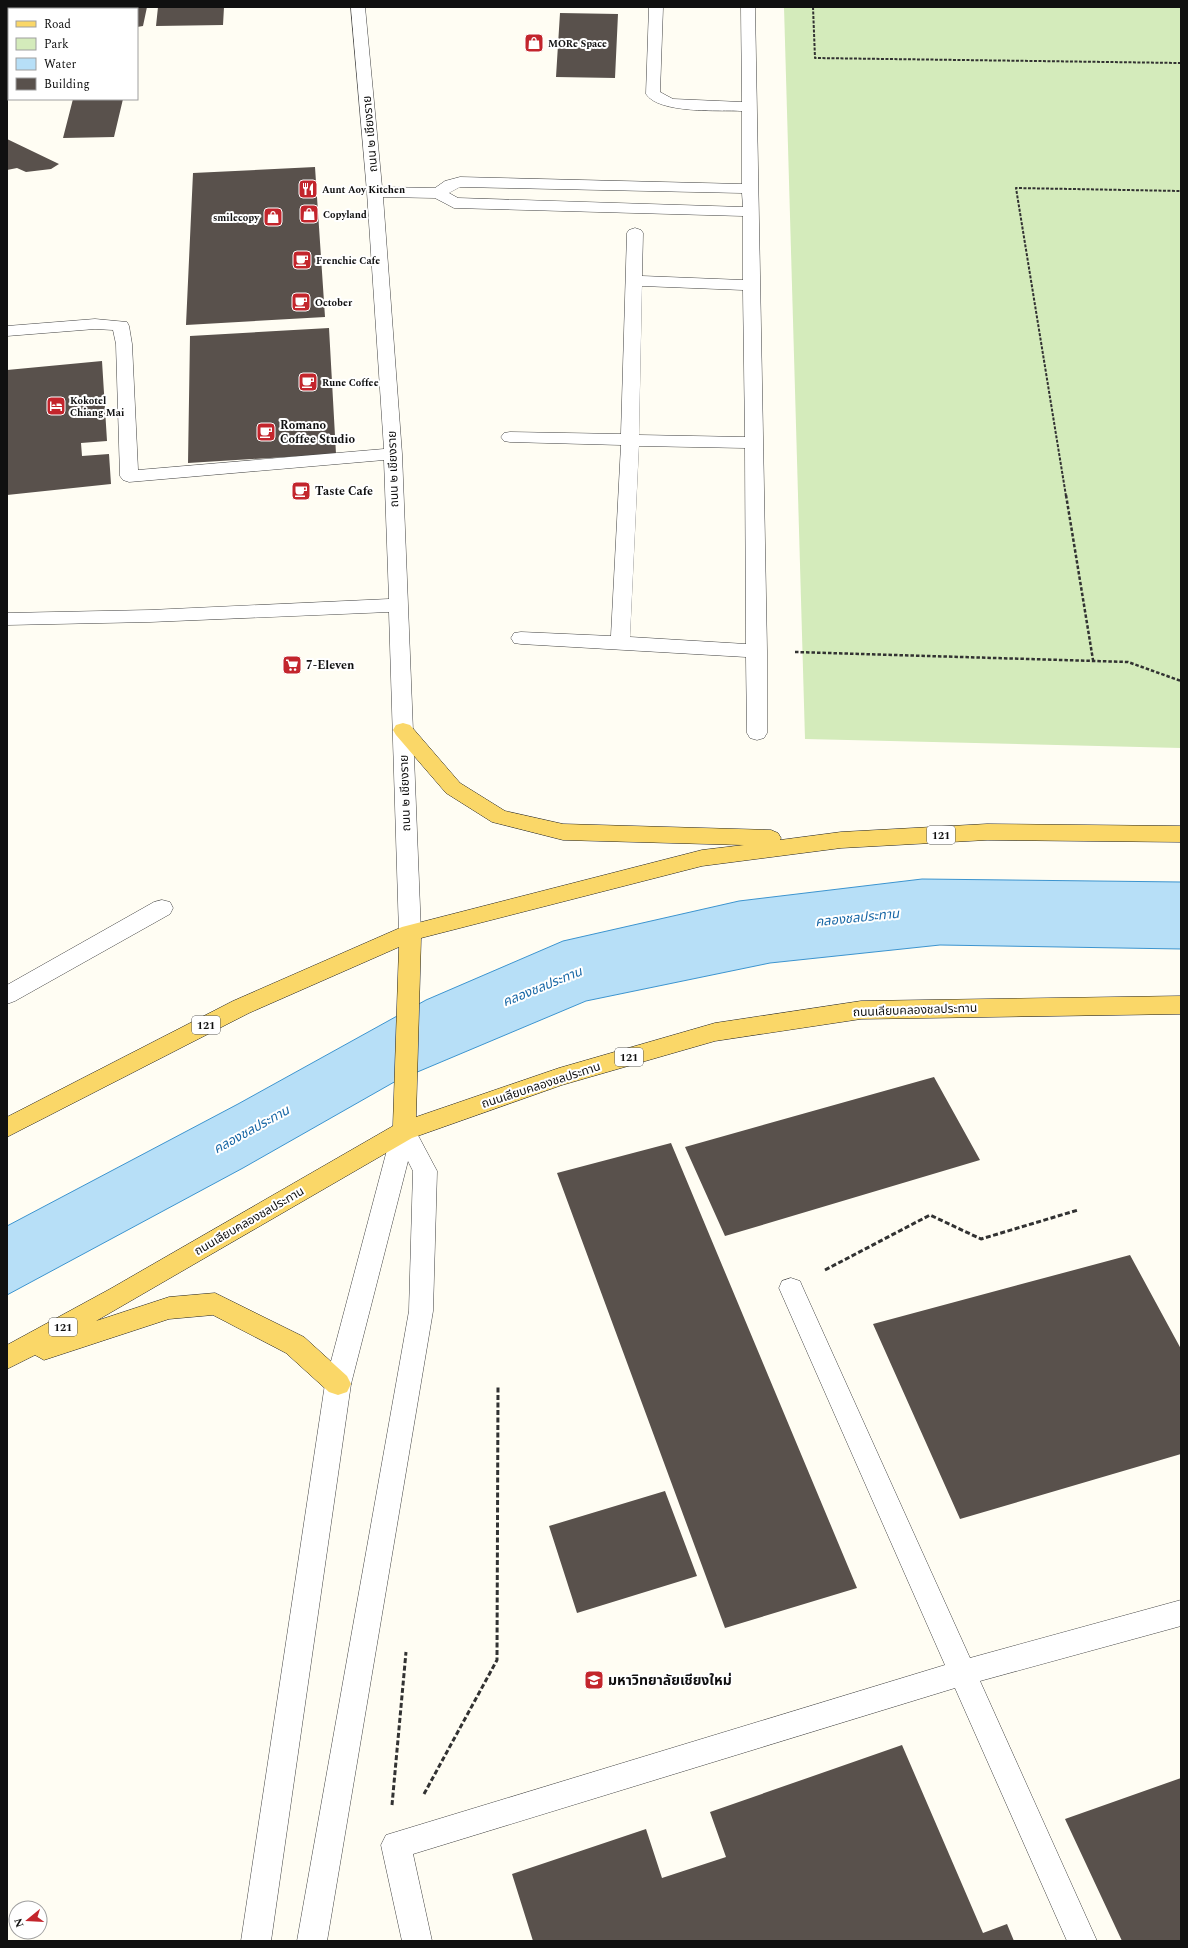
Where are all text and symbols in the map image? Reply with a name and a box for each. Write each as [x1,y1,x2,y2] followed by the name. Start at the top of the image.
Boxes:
[8,8,138,100] legend
[44,15,71,34] text: Road
[523,32,545,54] shop icon: MORe Space
[44,35,69,54] text: Park
[548,36,607,52] place label: MORe Space
[44,55,76,74] text: Water
[44,75,90,94] text: Building
[358,95,383,173] street label: ถนน ๒ เชียงราย
[297,178,319,200] restaurant icon: Aunt Aoy Kitchen
[322,182,405,198] place label: Aunt Aoy Kitchen
[298,203,320,225] shop icon: Copyland
[262,206,284,228] shop icon: smilecopy
[323,207,367,223] place label: Copyland
[213,210,260,226] place label: smilecopy
[291,249,313,271] cafe icon: Frenchie Cafe
[316,253,380,269] place label: Frenchie Cafe
[290,291,312,313] cafe icon: October
[315,295,353,311] place label: October
[297,371,319,393] cafe icon: Rune Coffee
[322,375,379,391] place label: Rune Coffee
[70,393,124,421] place label: Kokotel Chiang Mai
[45,395,67,417] hotel icon: Kokotel Chiang Mai
[280,416,356,449] place label: Romano Coffee Studio
[255,421,277,443] cafe icon: Romano Coffee Studio
[383,430,404,508] street label: ถนน ๒ เชียงราย
[290,480,312,502] cafe icon: Taste Cafe
[315,482,373,501] place label: Taste Cafe
[281,654,303,676] supermarket icon: 7-Eleven
[306,656,355,675] place label: 7-Eleven
[395,754,416,832] street label: ถนน ๒ เชียงราย
[927,826,955,844] road number: 121
[814,904,901,932] water label: คลองชลประทาน
[500,962,586,1012] water label: คลองชลประทาน
[853,999,977,1022] street label: ถนนเลียบคลองชลประทาน
[192,1016,220,1034] road number: 121
[615,1048,643,1066] road number: 121
[479,1057,603,1114] street label: ถนนเลียบคลองชลประทาน
[210,1100,294,1159] water label: คลองชลประทาน
[191,1182,308,1261] street label: ถนนเลียบคลองชลประทาน
[49,1318,77,1336] road number: 121
[583,1669,605,1691] school or university icon: มหาวิทยาลัยเชียงใหม่
[608,1670,732,1691] place label: มหาวิทยาลัยเชียงใหม่
[8,1900,48,1940] north arrow
[9,1916,28,1930] text: N

